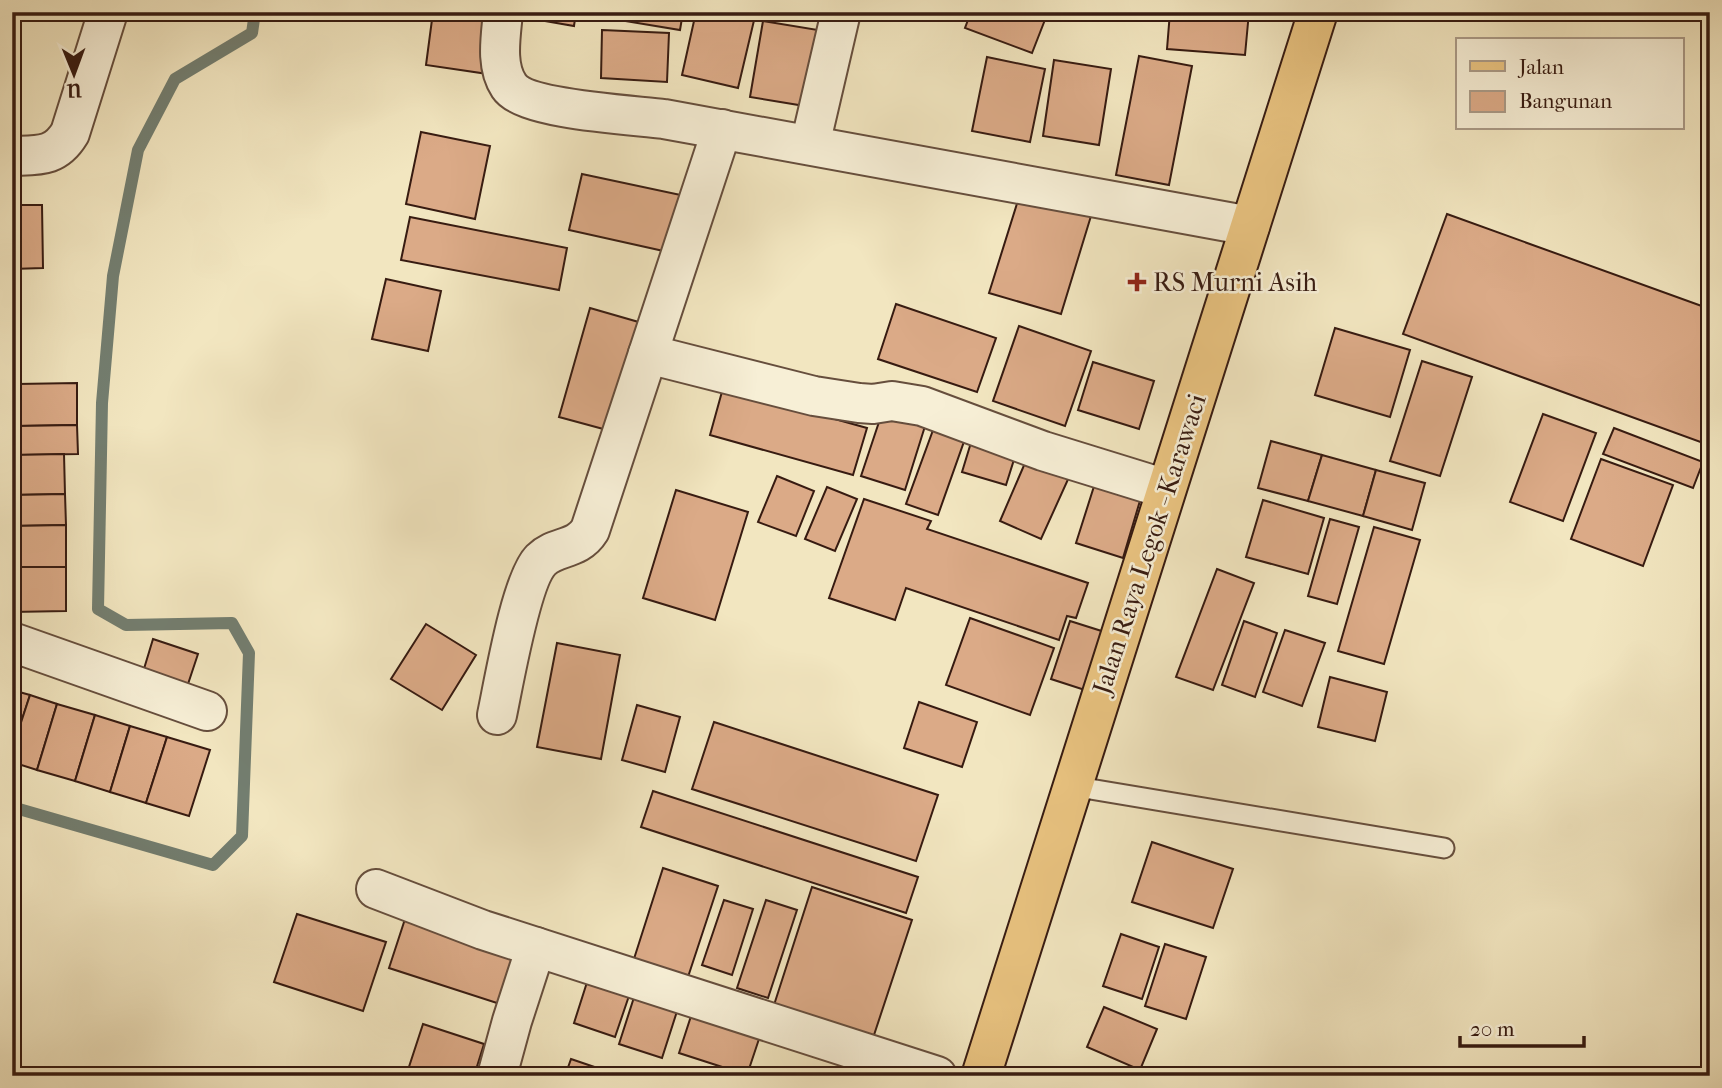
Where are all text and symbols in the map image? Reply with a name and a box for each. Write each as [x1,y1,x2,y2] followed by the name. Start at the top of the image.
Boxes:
[38,38,108,108] north arrow
[1456,38,1684,130] legend
[1517,55,1564,79] text: Jalan
[66,79,83,101] text: U
[1519,89,1612,113] text: Bangunan
[1153,267,1318,298] place label: RS Murni Asih
[1127,272,1147,292] marker: RS Murni Asih
[1086,390,1213,700] street label: Jalan Raya Legok - Karawaci
[1460,1004,1584,1048] scale bar
[1470,1017,1515,1041] text: 20 m

